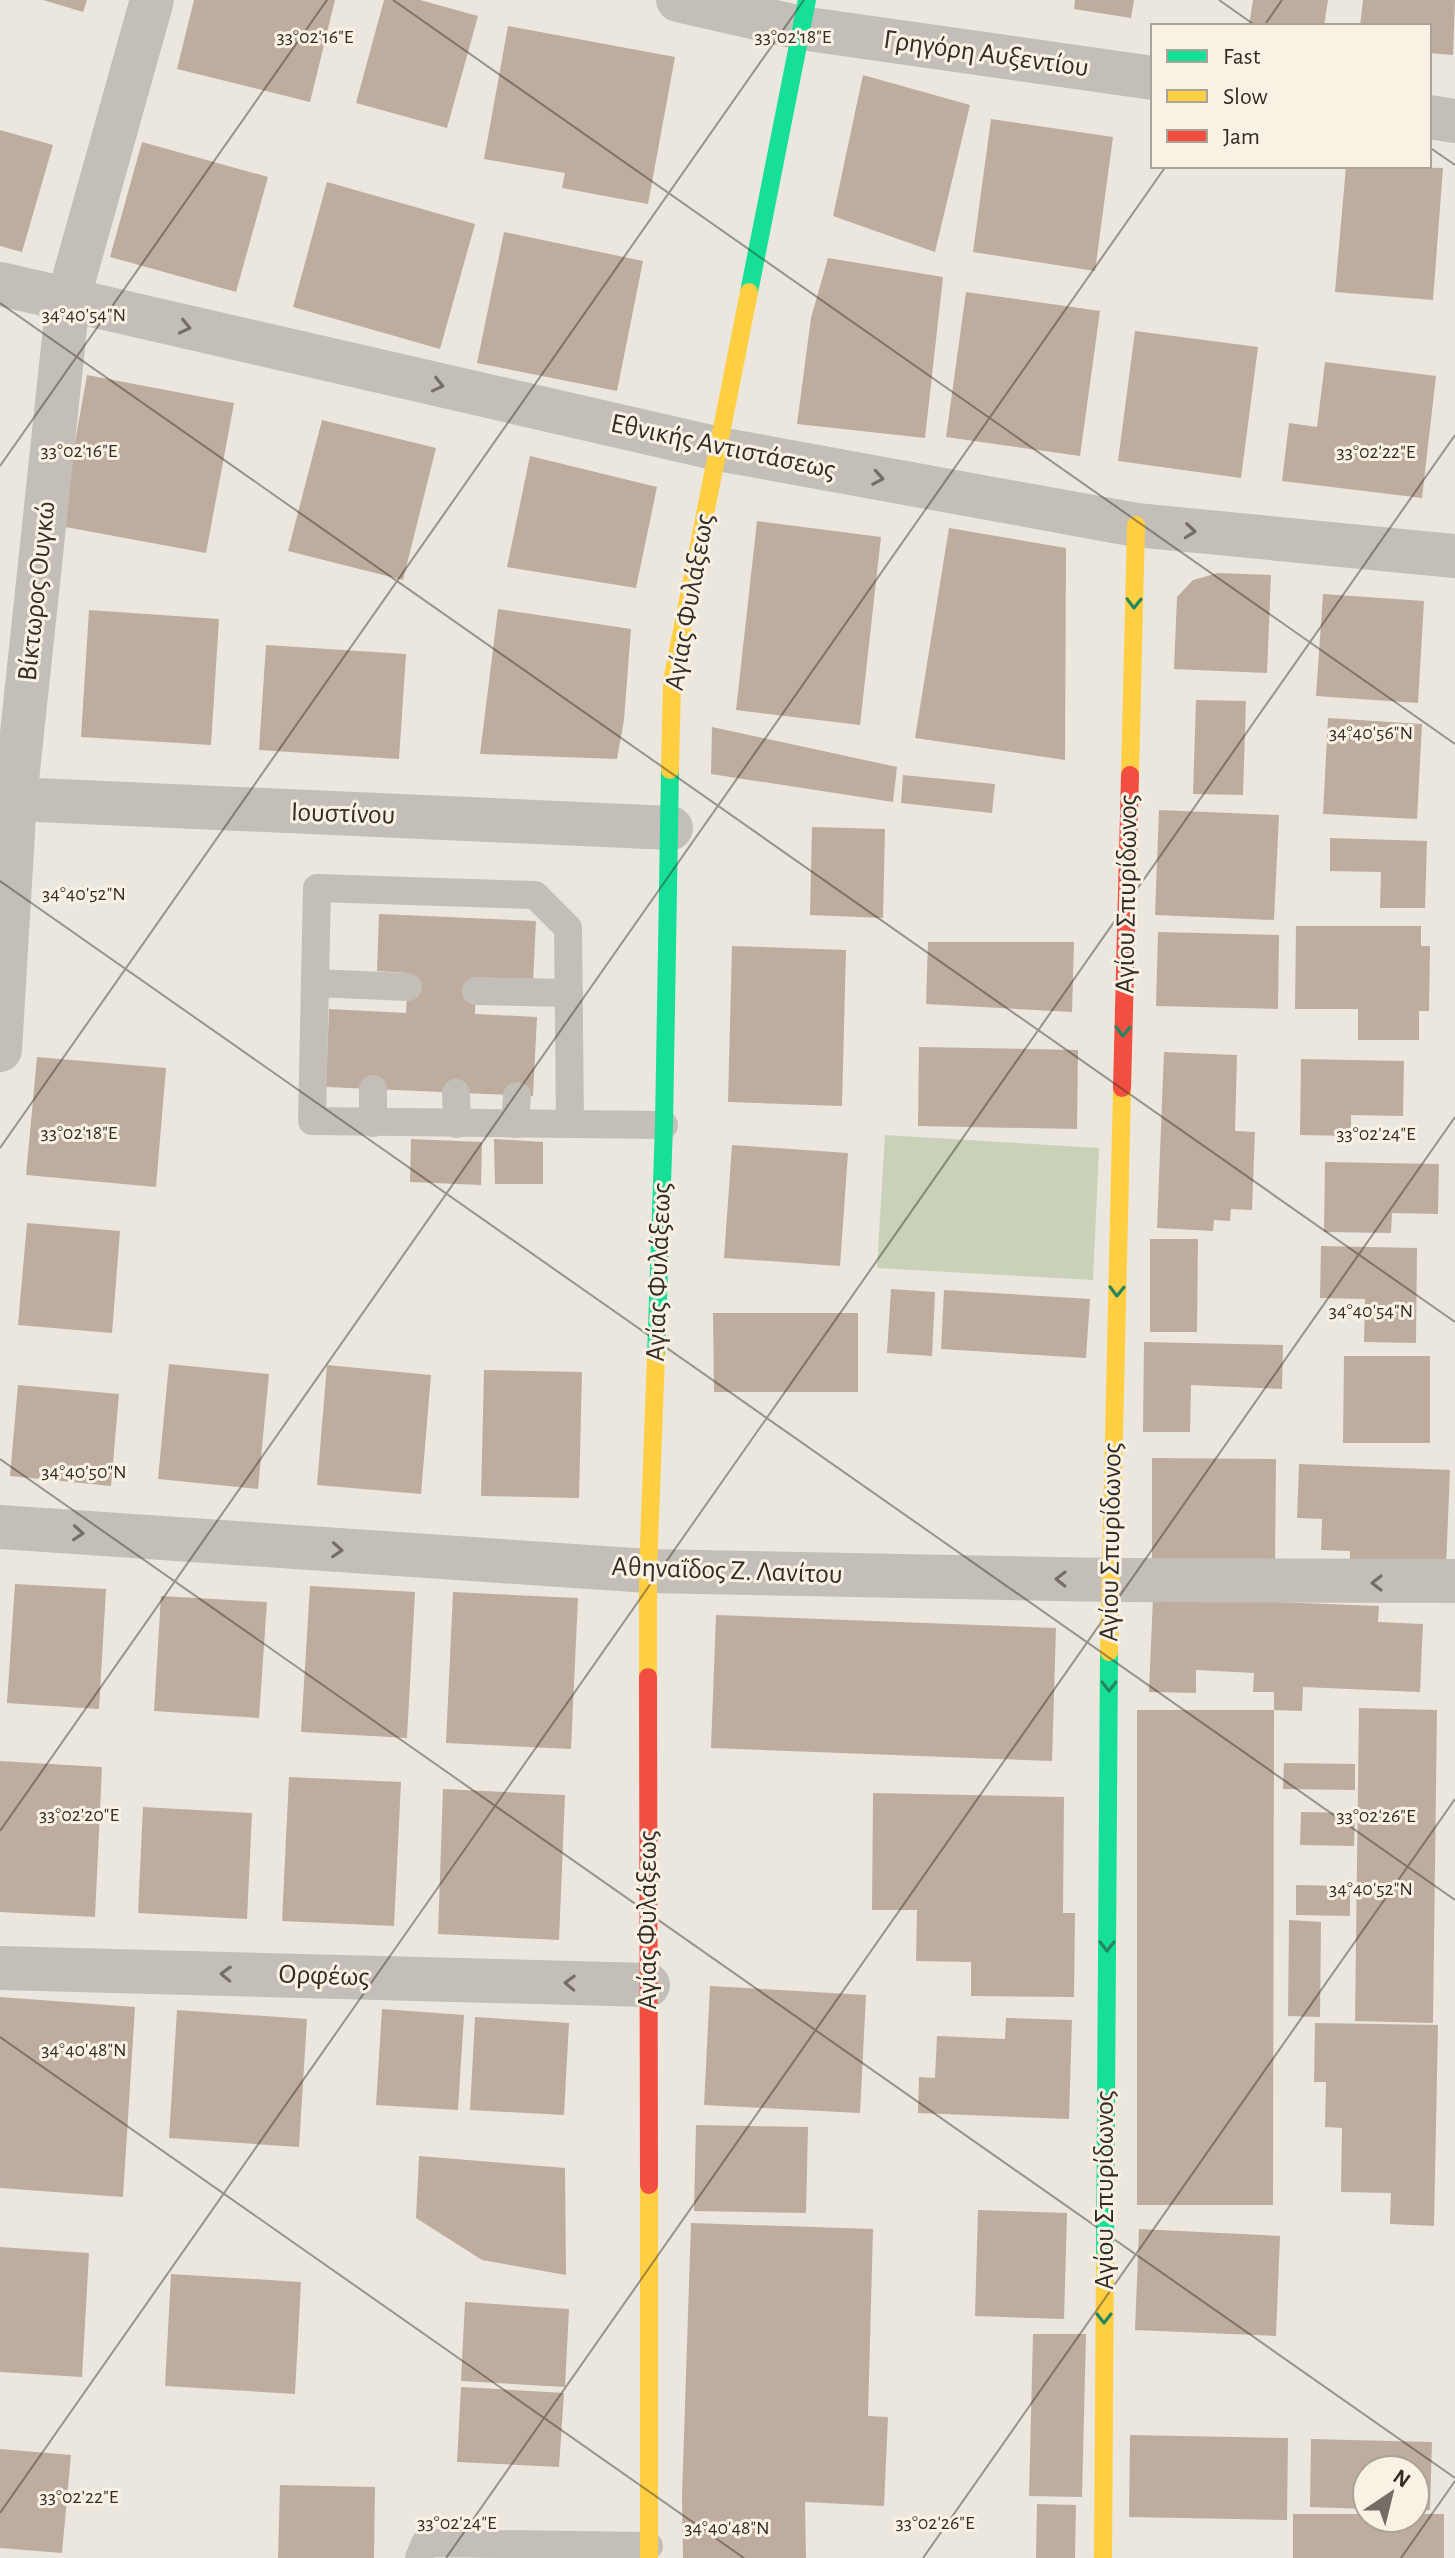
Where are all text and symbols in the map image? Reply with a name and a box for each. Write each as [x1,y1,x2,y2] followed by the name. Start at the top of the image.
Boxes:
[1151,24,1431,168] legend
[882,26,1090,82] street label: Γρηγόρη Αυξεντίου
[277,27,354,47] text: 33°02'16"E
[755,27,832,47] text: 33°02'18"E
[1223,45,1261,69] text: Fast
[1223,85,1268,109] text: Slow
[1223,125,1260,149] text: Jam
[42,305,126,325] text: 34°40'54"N
[178,318,191,335] one-way arrow
[431,376,445,393] one-way arrow
[608,409,838,485] street label: Εθνικής Αντιστάσεως
[41,441,118,461] text: 33°02'16"E
[1337,442,1416,462] text: 33°02'22"E
[872,469,885,486] one-way arrow
[14,500,60,682] street label: Βίκτωρος Ουγκώ
[661,511,719,693] street label: Αγίας Φυλάξεως
[1184,522,1197,539] one-way arrow
[1125,597,1142,610] one-way arrow
[1329,723,1413,743] text: 34°40'56"N
[1111,794,1143,994] street label: Αγίου Σπυρίδωνος
[290,798,396,830] street label: Ιουστίνου
[42,884,126,904] text: 34°40'52"N
[1115,1025,1132,1038] one-way arrow
[41,1123,118,1143] text: 33°02'18"E
[1336,1124,1416,1144] text: 33°02'24"E
[642,1182,676,1362] street label: Αγίας Φυλάξεως
[1108,1285,1126,1298] one-way arrow
[1329,1301,1413,1321] text: 34°40'54"N
[1095,1442,1127,1642] street label: Αγίου Σπυρίδωνος
[41,1462,127,1482] text: 34°40'50"N
[72,1524,85,1541] one-way arrow
[331,1541,344,1558] one-way arrow
[611,1553,843,1589] street label: Αθηναΐδος Ζ. Λανίτου
[1054,1571,1067,1588] one-way arrow
[1370,1574,1383,1592] one-way arrow
[1100,1680,1118,1693] one-way arrow
[39,1805,119,1825] text: 33°02'20"E
[1336,1806,1416,1826] text: 33°02'26"E
[634,1830,662,2010] street label: Αγίας Φυλάξεως
[1329,1879,1413,1899] text: 34°40'52"N
[1098,1940,1116,1953] one-way arrow
[278,1960,370,1992] street label: Ορφέως
[219,1965,232,1982] one-way arrow
[563,1975,576,1992] one-way arrow
[41,2040,127,2060] text: 34°40'48"N
[1091,2090,1119,2290] street label: Αγίου Σπυρίδωνος
[1095,2312,1113,2325] one-way arrow
[1351,2454,1431,2534] north arrow
[1389,2465,1414,2492] text: N
[40,2487,119,2507] text: 33°02'22"E
[417,2513,497,2533] text: 33°02'24"E
[895,2513,975,2533] text: 33°02'26"E
[684,2518,770,2538] text: 34°40'48"N

